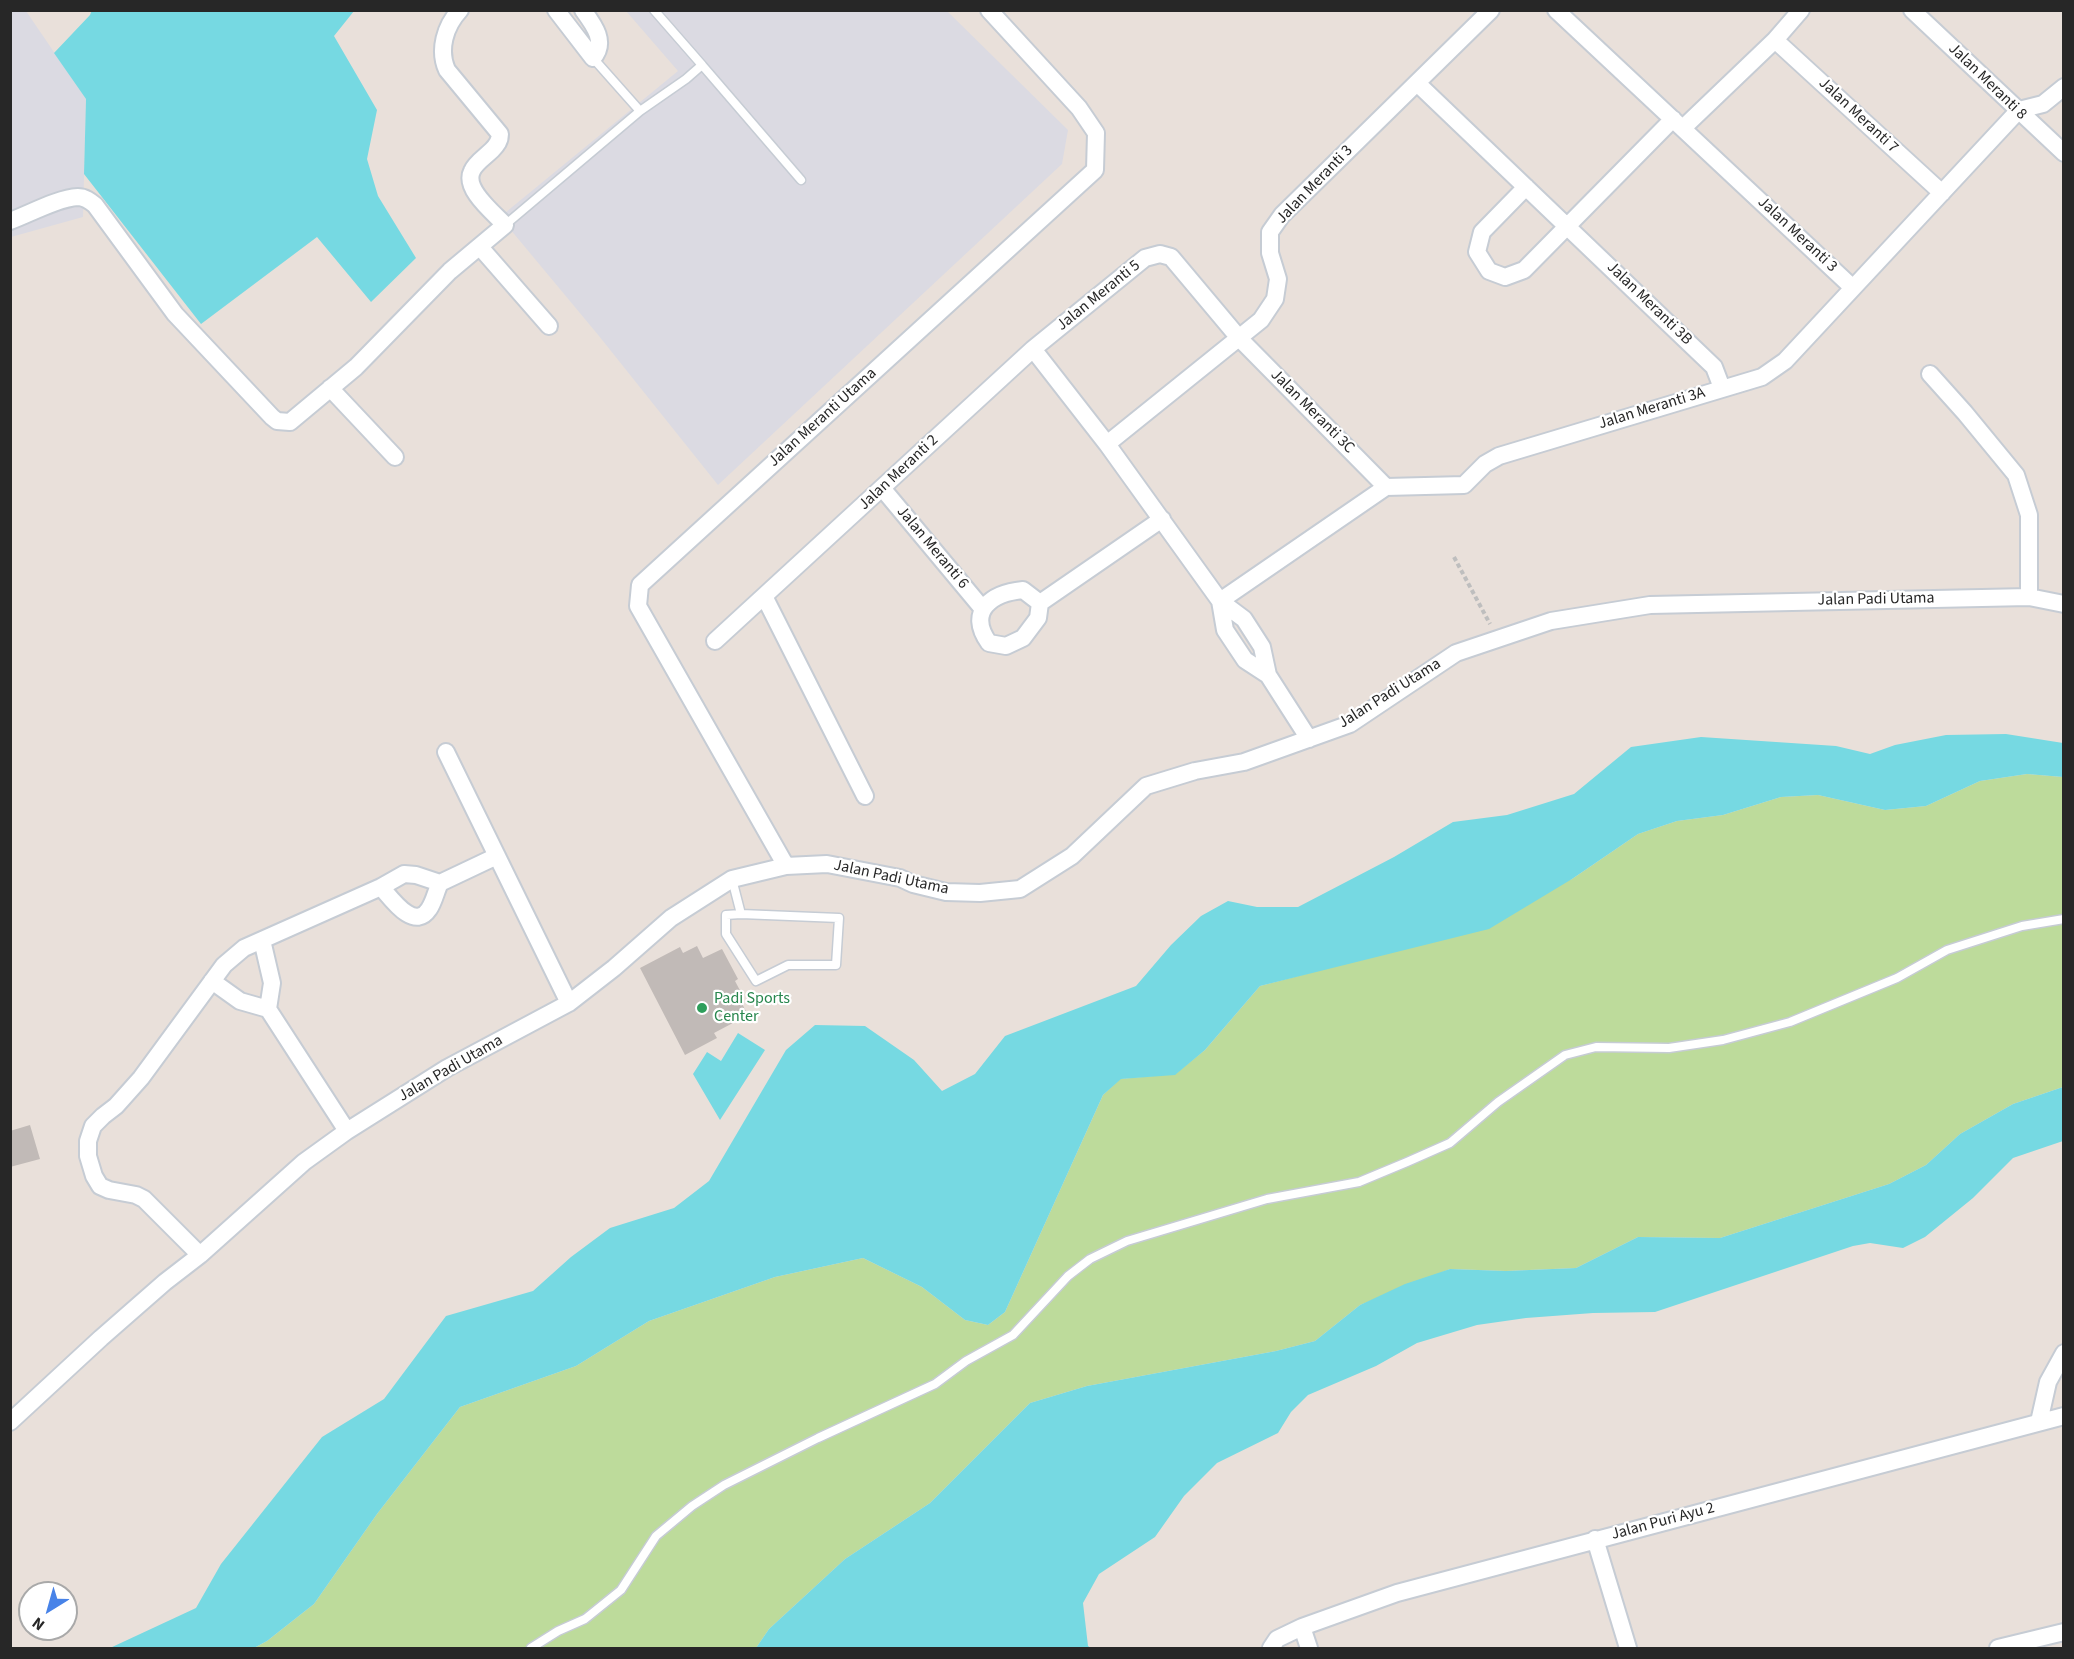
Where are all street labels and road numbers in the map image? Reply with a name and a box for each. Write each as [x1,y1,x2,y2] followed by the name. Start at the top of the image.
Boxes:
[1944,40,2030,124] street label: Jalan Meranti 8
[1814,74,1902,158] street label: Jalan Meranti 7
[1273,142,1357,228] street label: Jalan Meranti 3
[1753,193,1841,277] street label: Jalan Meranti 3
[1053,256,1145,336] street label: Jalan Meranti 5
[1602,258,1696,350] street label: Jalan Meranti 3B
[765,364,881,472] street label: Jalan Meranti Utama
[1266,366,1358,458] street label: Jalan Meranti 3C
[1596,384,1708,434] street label: Jalan Meranti 3A
[855,431,943,515] street label: Jalan Meranti 2
[892,503,972,593] street label: Jalan Meranti 6
[1817,589,1935,611] street label: Jalan Padi Utama
[1335,655,1445,733] street label: Jalan Padi Utama
[832,856,950,900] street label: Jalan Padi Utama
[396,1031,506,1107] street label: Jalan Padi Utama
[1609,1499,1717,1545] street label: Jalan Puri Ayu 2

